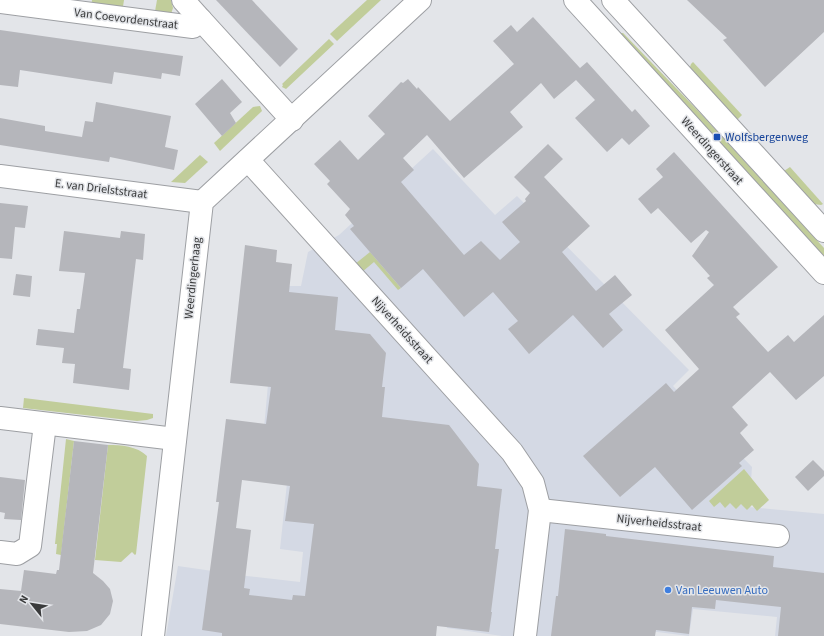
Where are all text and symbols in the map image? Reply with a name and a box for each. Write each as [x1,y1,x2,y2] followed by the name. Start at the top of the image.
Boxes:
[73,4,179,34] street label: Van Coevordenstraat
[677,113,747,189] street label: Weerdingerstraat
[725,129,808,146] place label: Wolfsbergenweg
[712,132,722,142] marker: Wolfsbergenweg
[54,175,148,203] street label: E. van Drielststraat
[180,236,206,320] street label: Weerdingerhaag
[367,293,437,367] street label: Nijverheidsstraat
[616,510,702,536] street label: Nijverheidsstraat
[676,582,768,599] place label: Van Leeuwen Auto
[12,584,52,624] north arrow
[663,585,673,595] marker: Van Leeuwen Auto
[15,592,32,606] text: N

